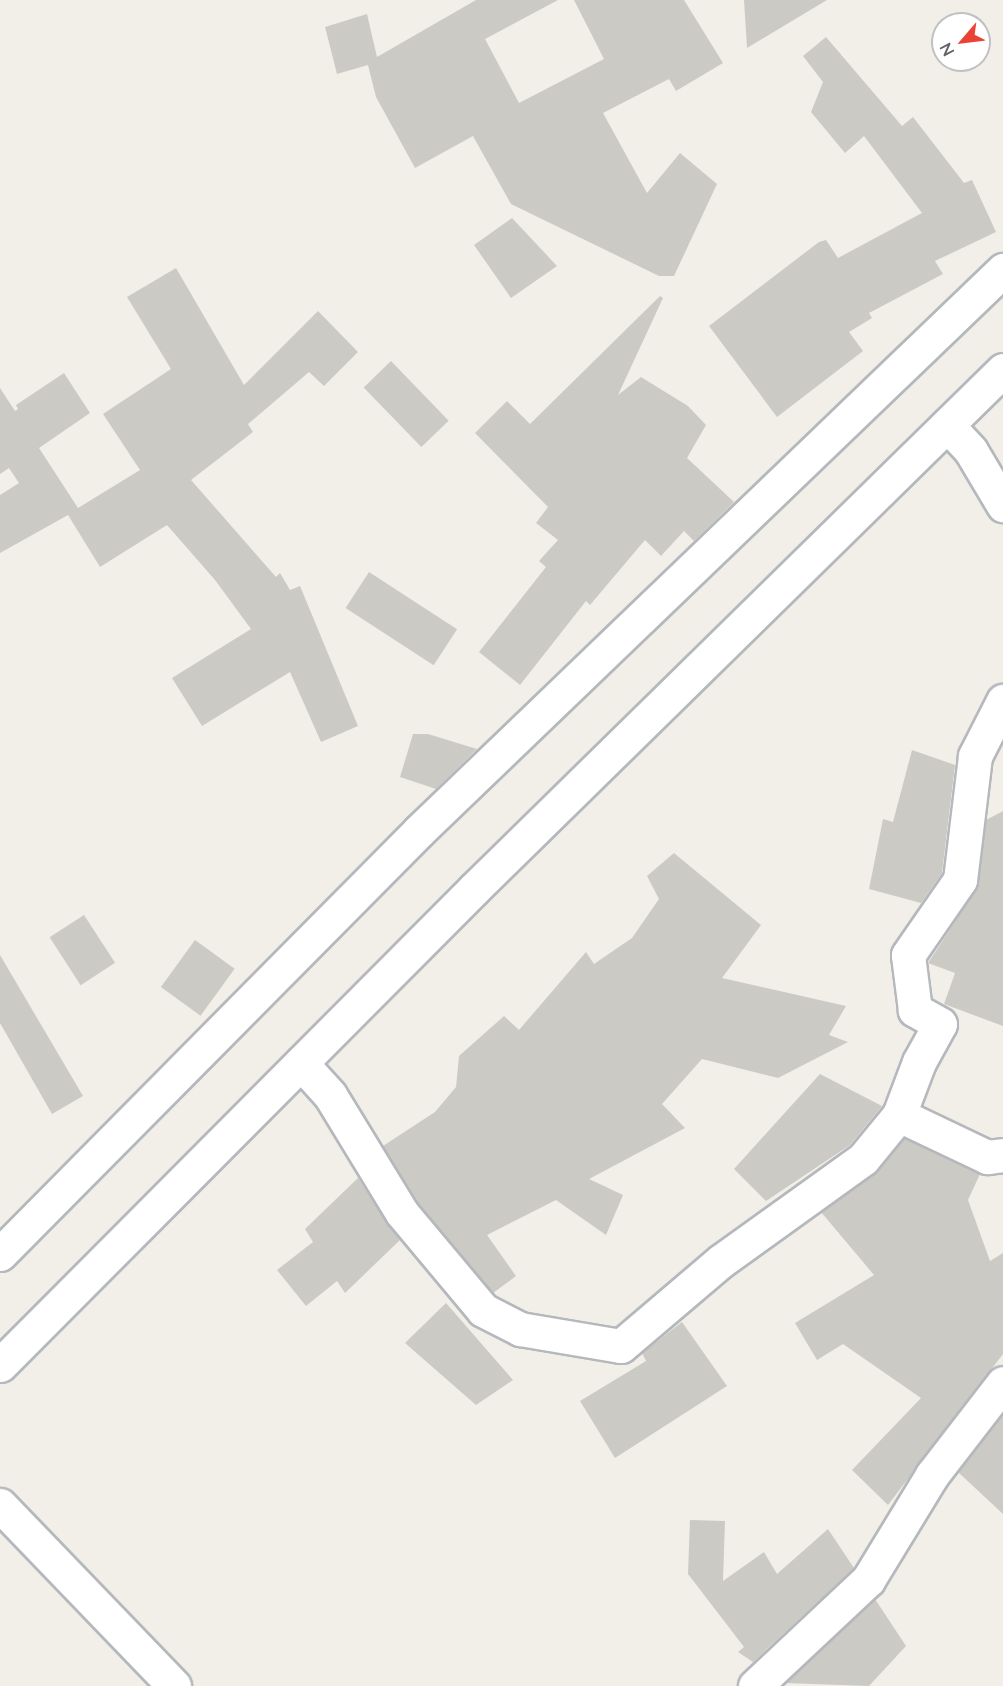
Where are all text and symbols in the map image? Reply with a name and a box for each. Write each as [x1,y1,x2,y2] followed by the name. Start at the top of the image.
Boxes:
[931,12,991,72] north arrow
[935,40,958,60] text: N

